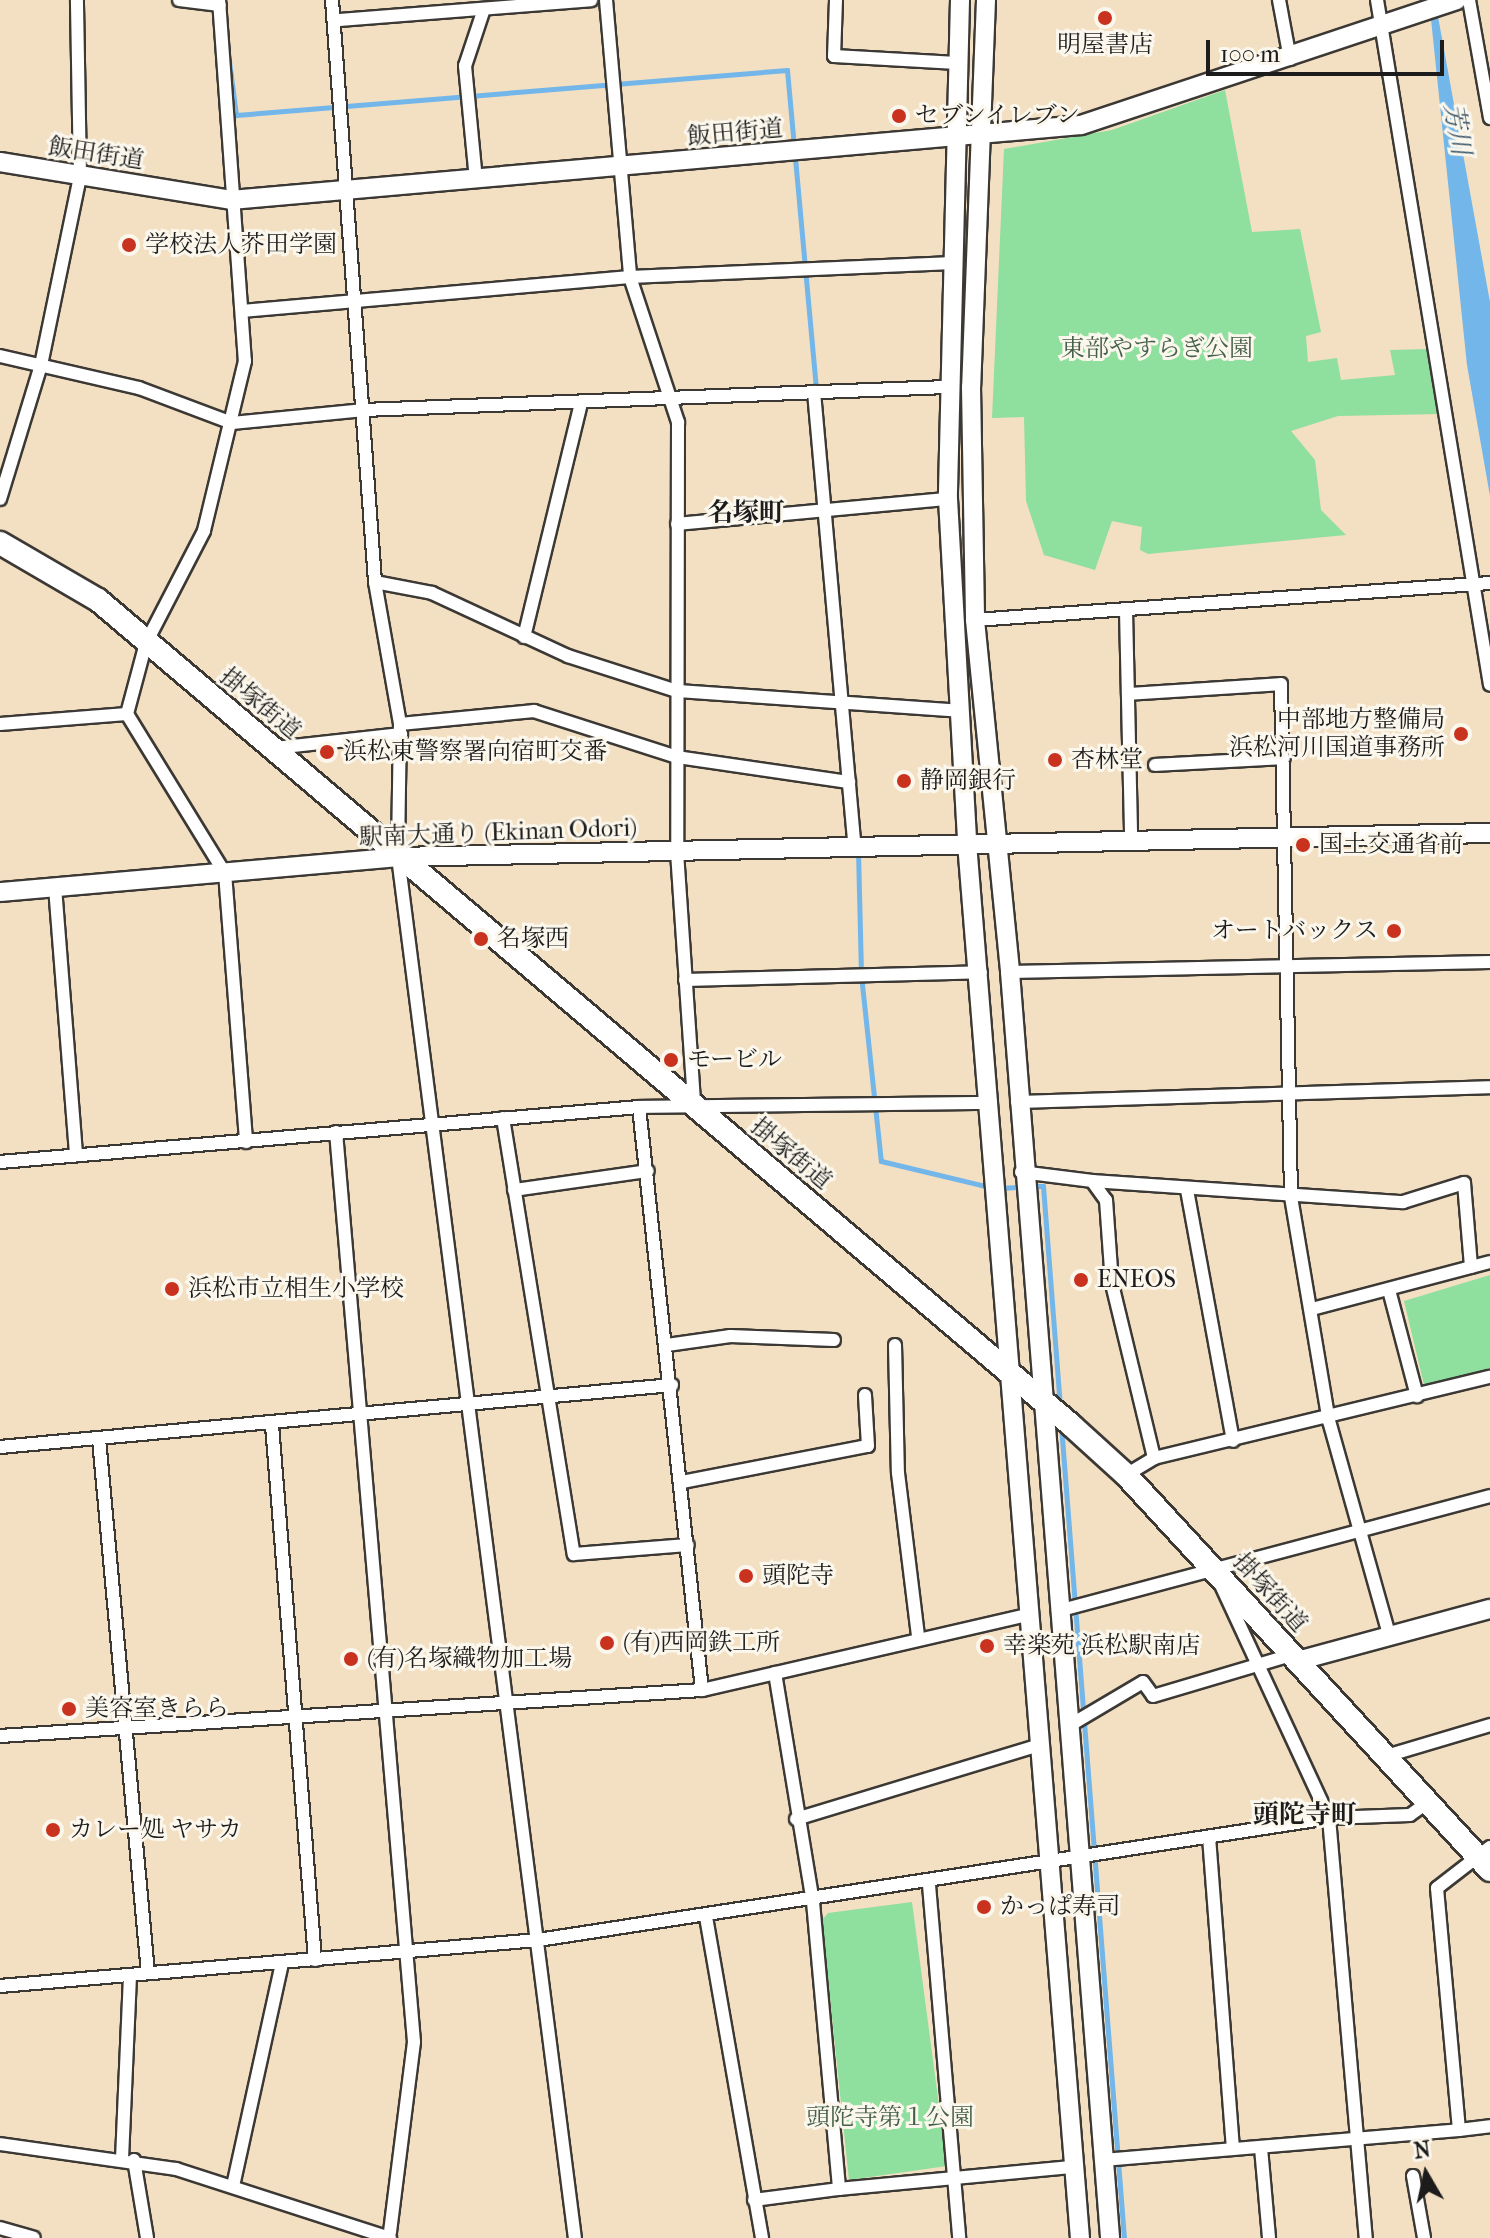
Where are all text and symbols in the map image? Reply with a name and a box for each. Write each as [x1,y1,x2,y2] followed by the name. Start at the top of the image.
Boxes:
[1096,9,1114,27] marker: 明屋書店
[1210,24,1448,74] scale bar
[1057,31,1153,59] place label: 明屋書店
[1220,40,1280,68] text: 100 m
[1437,101,1477,157] water label: 芳川
[915,102,1083,130] place label: セブンイレブン
[890,107,908,125] marker: セブンイレブン
[686,114,784,152] street label: 飯田街道
[46,132,146,176] street label: 飯田街道
[145,231,337,259] place label: 学校法人芥田学園
[120,236,138,254] marker: 学校法人芥田学園
[1061,335,1253,363] park label: 東部やすらぎ公園
[707,497,785,529] district label: 名塚町
[214,662,306,746] street label: 掛塚街道
[1229,706,1445,762] place label: 中部地方整備局 浜松河川国道事務所
[1452,725,1470,743] marker: 中部地方整備局 浜松河川国道事務所
[343,738,607,766] place label: 浜松東警察署向宿町交番
[318,743,336,761] marker: 浜松東警察署向宿町交番
[1071,746,1143,774] place label: 杏林堂
[1046,751,1064,769] marker: 杏林堂
[920,767,1016,795] place label: 静岡銀行
[895,772,913,790] marker: 静岡銀行
[358,814,638,852] street label: 駅南大通り (Ekinan Odori)
[1319,831,1463,859] place label: 国土交通省前
[1294,836,1312,854] marker: 国土交通省前
[1210,917,1378,945] place label: オートバックス
[1385,922,1403,940] marker: オートバックス
[497,925,569,953] place label: 名塚西
[472,930,490,948] marker: 名塚西
[687,1046,782,1074] place label: モービル
[662,1051,680,1069] marker: モービル
[745,1112,837,1196] street label: 掛塚街道
[1097,1266,1176,1294] place label: ENEOS
[1072,1271,1090,1289] marker: ENEOS
[188,1275,404,1303] place label: 浜松市立相生小学校
[163,1280,181,1298] marker: 浜松市立相生小学校
[1227,1548,1313,1638] street label: 掛塚街道
[762,1562,834,1590] place label: 頭陀寺
[737,1567,755,1585] marker: 頭陀寺
[623,1629,780,1657] place label: (有)西岡鉄工所
[1003,1632,1200,1660] place label: 幸楽苑 浜松駅南店
[598,1634,616,1652] marker: (有)西岡鉄工所
[978,1637,996,1655] marker: 幸楽苑 浜松駅南店
[367,1645,572,1673] place label: (有)名塚織物加工場
[342,1650,360,1668] marker: (有)名塚織物加工場
[85,1695,229,1723] place label: 美容室きらら
[60,1700,78,1718] marker: 美容室きらら
[1253,1799,1357,1831] district label: 頭陀寺町
[69,1816,242,1844] place label: カレー処 ヤサカ
[44,1821,62,1839] marker: カレー処 ヤサカ
[1000,1893,1120,1921] place label: かっぱ寿司
[975,1898,993,1916] marker: かっぱ寿司
[806,2104,974,2132] park label: 頭陀寺第１公園
[1386,2134,1466,2214] north arrow
[1412,2136,1433,2164] text: N

